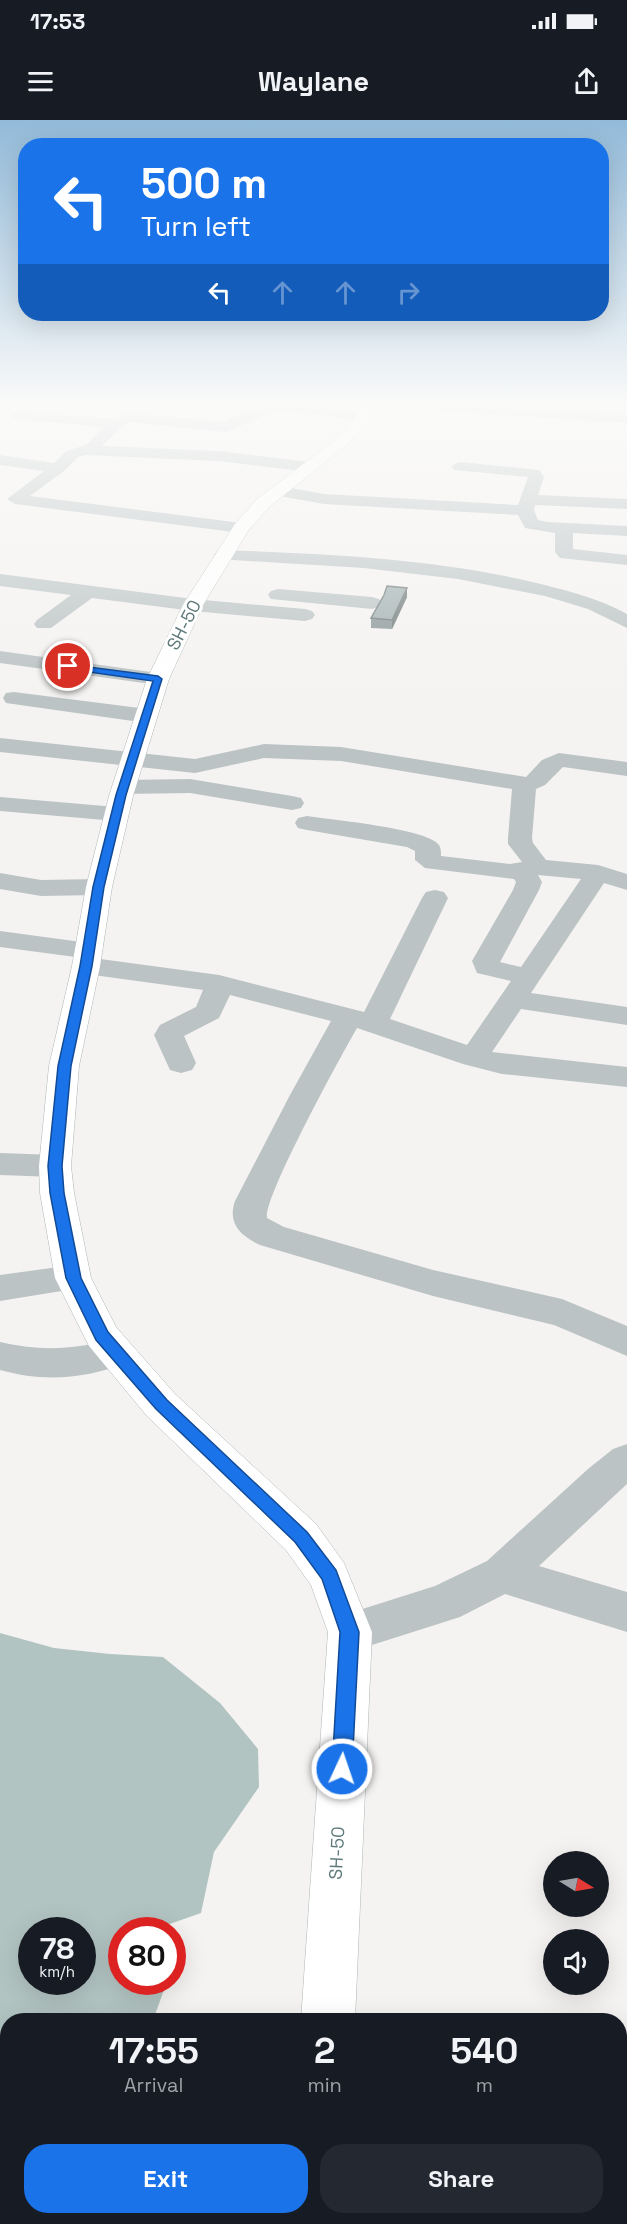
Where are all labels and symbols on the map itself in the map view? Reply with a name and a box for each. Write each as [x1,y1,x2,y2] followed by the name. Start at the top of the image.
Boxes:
[161,596,206,654] street label: SH-50
[42,640,93,691] pin
[310,1737,374,1801] position arrow
[324,1826,349,1880] street label: SH-50
[543,1851,609,1917] north arrow
[108,1917,186,1995] speed limit sign: 80

